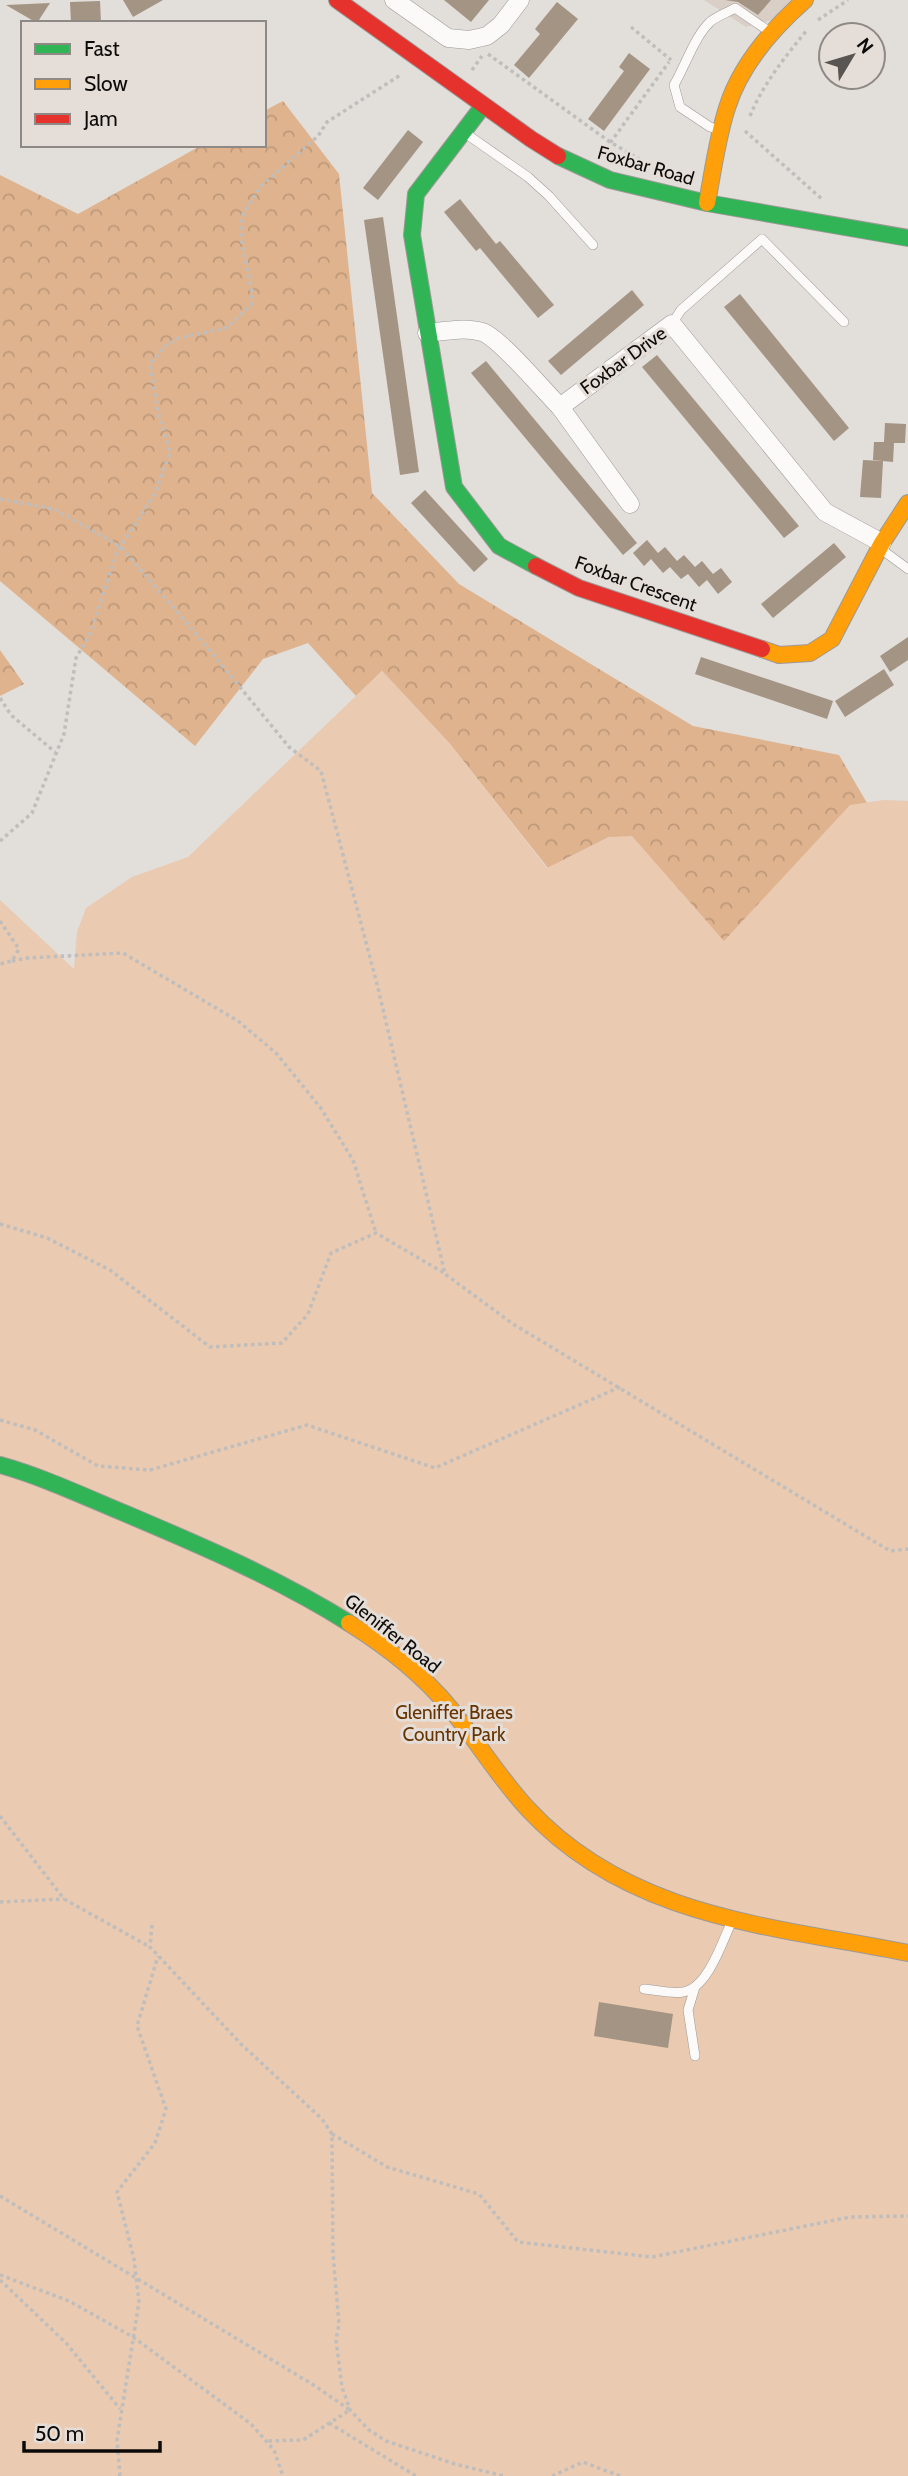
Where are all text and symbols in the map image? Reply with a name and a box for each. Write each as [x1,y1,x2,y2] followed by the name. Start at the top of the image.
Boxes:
[21,21,266,147] legend
[817,21,887,91] north arrow
[852,33,878,58] text: N
[84,36,120,61] text: Fast
[84,71,128,96] text: Slow
[83,106,118,131] text: Jam
[595,141,697,190] street label: Foxbar Road
[576,321,671,399] street label: Foxbar Drive
[572,551,701,616] street label: Foxbar Crescent
[340,1589,445,1678] street label: Gleniffer Road
[395,1701,513,1746] park label: Gleniffer Braes Country Park
[24,2410,161,2454] scale bar
[35,2421,84,2446] text: 50 m

